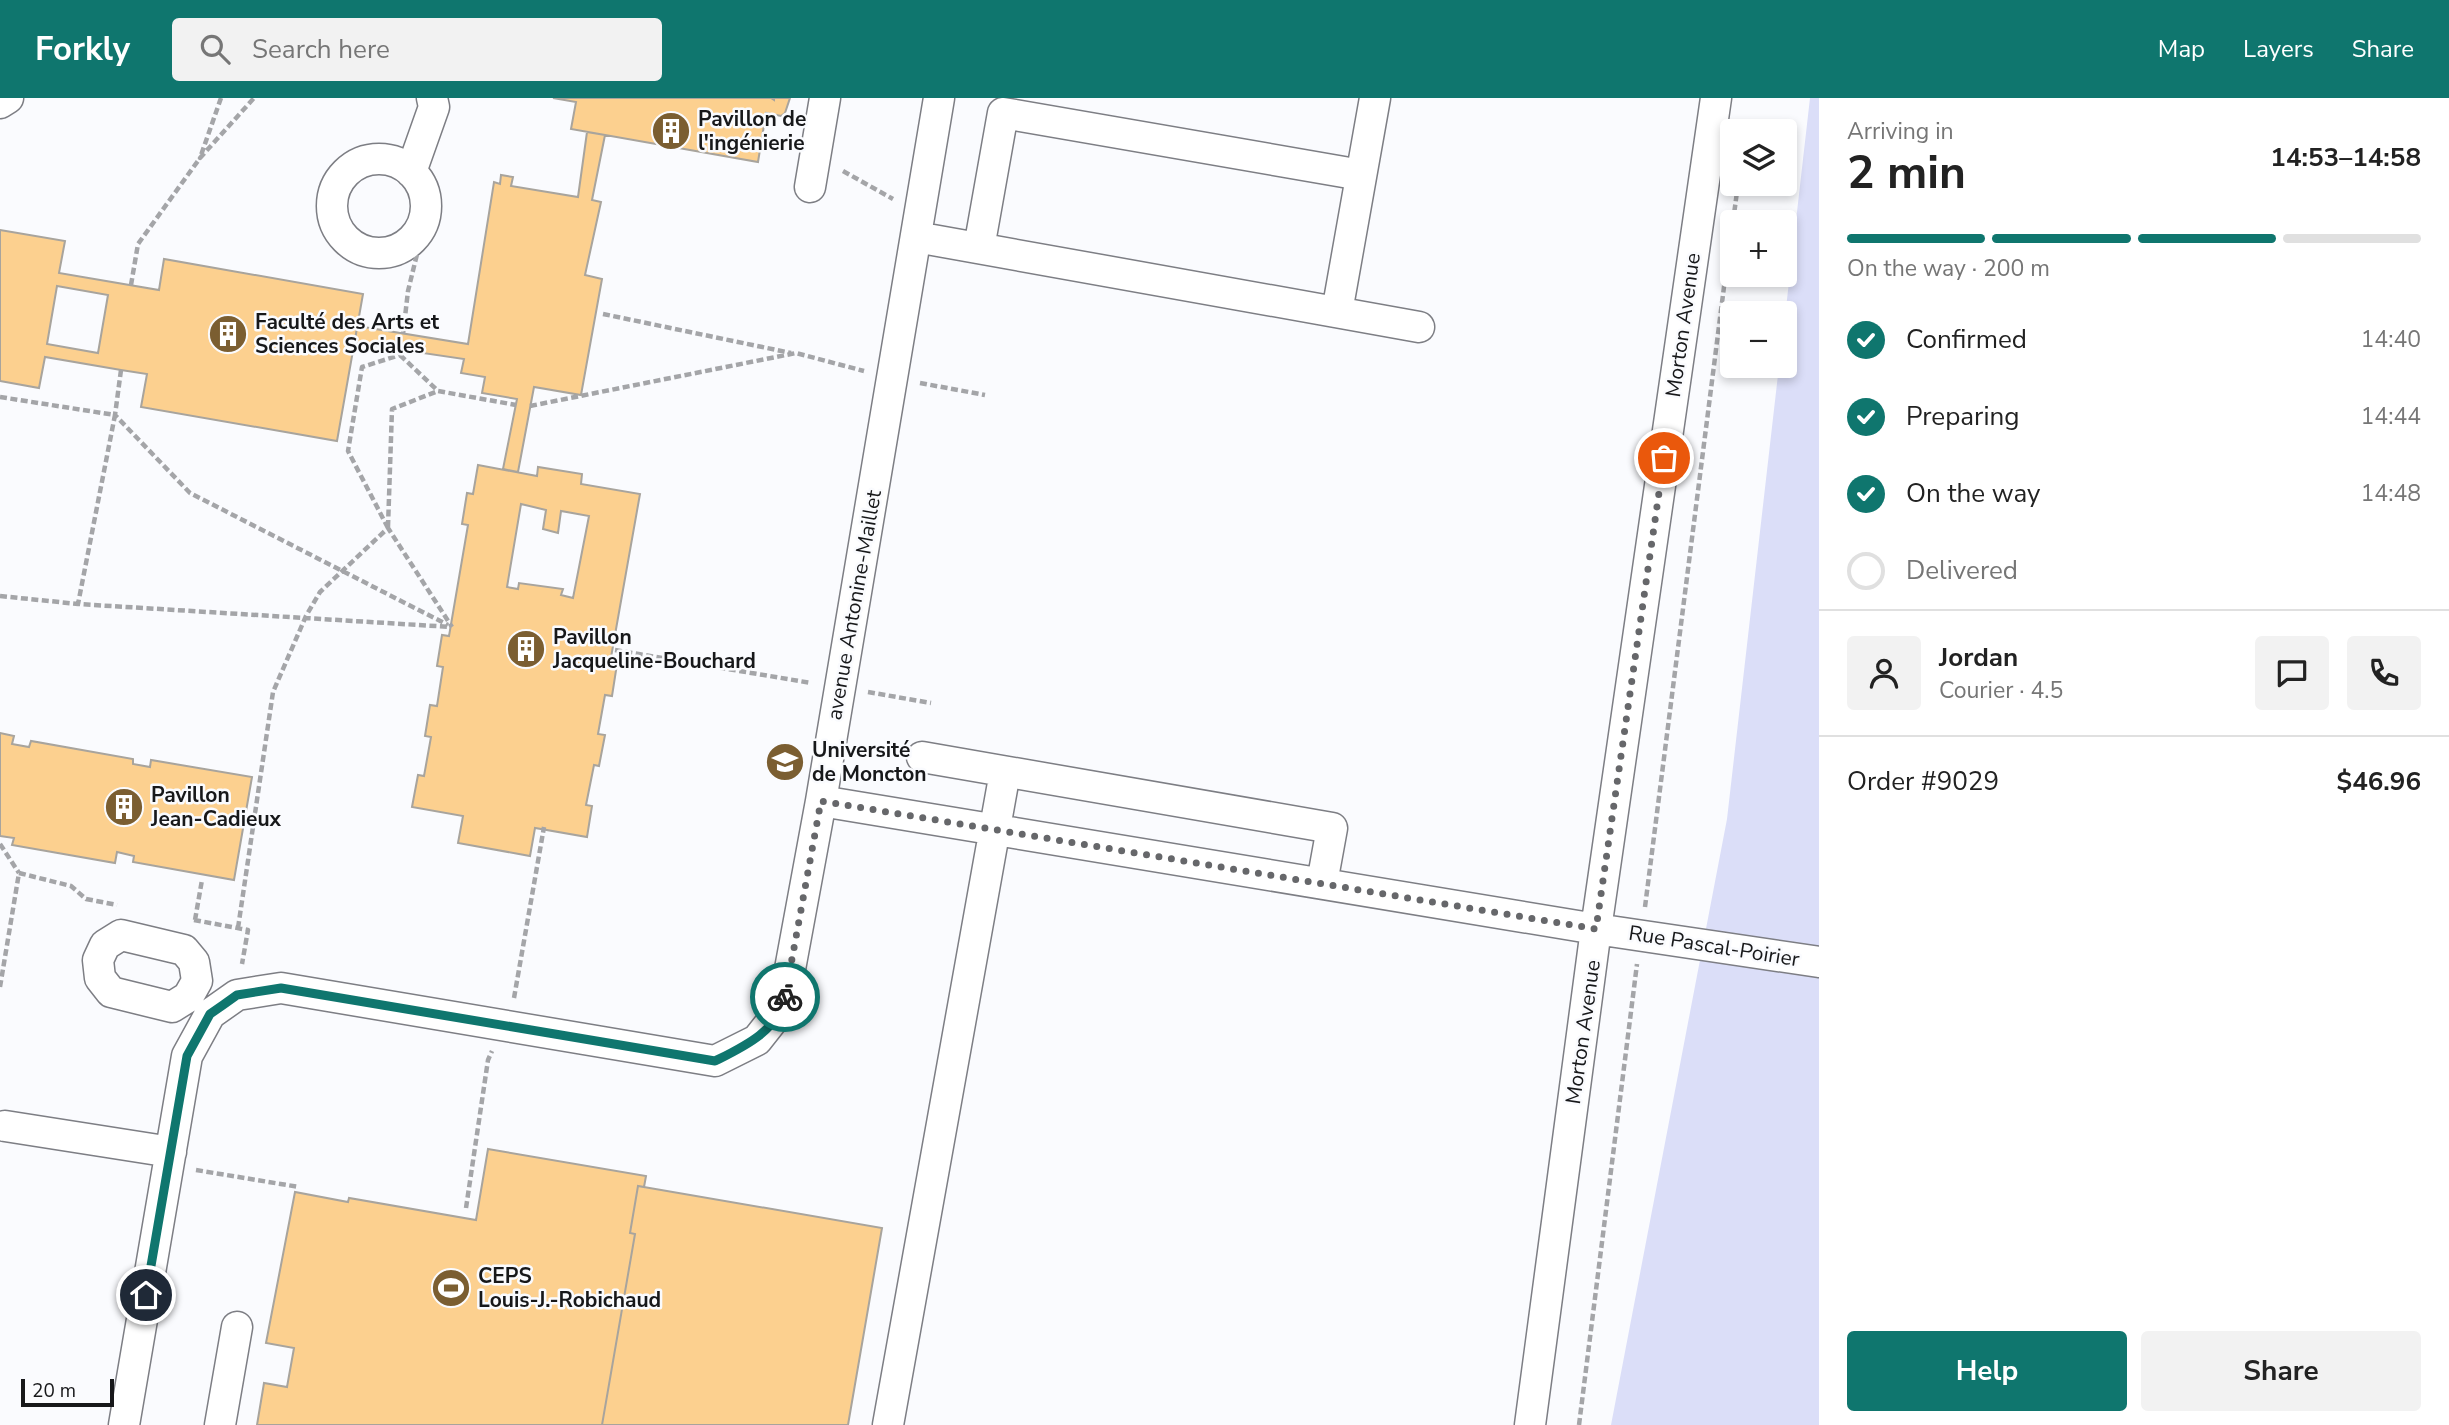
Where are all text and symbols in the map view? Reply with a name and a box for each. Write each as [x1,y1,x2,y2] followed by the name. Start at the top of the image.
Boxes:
[172,18,662,81] search box
[35,27,130,72] text: Forkly
[196,30,234,68] icon: search
[252,32,390,67] text: Search here
[2158,33,2205,65] text: Map
[2243,33,2314,65] text: Layers
[2352,33,2414,65] text: Share
[698,105,806,157] place label: Pavillon de l'ingénierie
[650,110,692,152] building icon: Pavillon de l'ingénierie
[1847,116,1954,147] text: Arriving in
[1720,119,1797,378] map controls
[1720,119,1797,196] button: layers
[2270,140,2421,175] text: 14:53–14:58
[1847,141,1966,204] text: 2 min
[1720,210,1797,287] button: +
[1659,251,1707,399] street label: Morton Avenue
[1847,253,2050,284] text: On the way · 200 m
[1720,301,1797,378] button: −
[255,308,440,360] place label: Faculté des Arts et Sciences Sociales
[207,313,249,355] building icon: Faculté des Arts et Sciences Sociales
[1847,321,1885,359] icon: check
[1906,322,2027,357] text: Confirmed
[2361,324,2421,355] text: 14:40
[1847,398,1885,436] icon: check
[1906,399,2019,434] text: Preparing
[2361,401,2421,432] text: 14:44
[1634,428,1694,488] pin
[1645,439,1683,477] icon: bag
[1847,475,1885,513] icon: check
[1906,476,2040,511] text: On the way
[2361,478,2421,509] text: 14:48
[820,487,888,722] street label: avenue Antonine-Maillet
[1906,553,2018,588] text: Delivered
[552,623,756,675] place label: Pavillon Jacqueline-Bouchard
[505,628,547,670] building icon: Pavillon Jacqueline-Bouchard
[1847,636,1921,710] button: person
[2255,636,2329,710] button: chat
[2347,636,2421,710] button: phone
[1939,640,2018,675] text: Jordan
[1939,675,2063,706] text: Courier · 4.5
[812,736,927,788] place label: Université de Moncton
[764,741,806,783] school or university icon: Université de Moncton
[1847,764,1999,799] text: Order #9029
[2337,764,2421,799] text: $46.96
[150,781,282,833] place label: Pavillon Jean-Cadieux
[103,786,145,828] building icon: Pavillon Jean-Cadieux
[1627,919,1802,973] street label: Rue Pascal-Poirier
[1559,958,1607,1106] street label: Morton Avenue
[750,962,820,1032] courier
[766,978,804,1016] icon: bike
[478,1262,661,1314] place label: CEPS Louis-J.-Robichaud
[116,1265,176,1325] pin
[430,1267,472,1309] sports icon: CEPS Louis-J.-Robichaud
[127,1276,165,1314] icon: home
[1847,1331,2127,1411] button: Help
[2141,1331,2421,1411] button: Share
[21,1376,114,1408] scale bar
[32,1378,76,1404] text: 20 m

